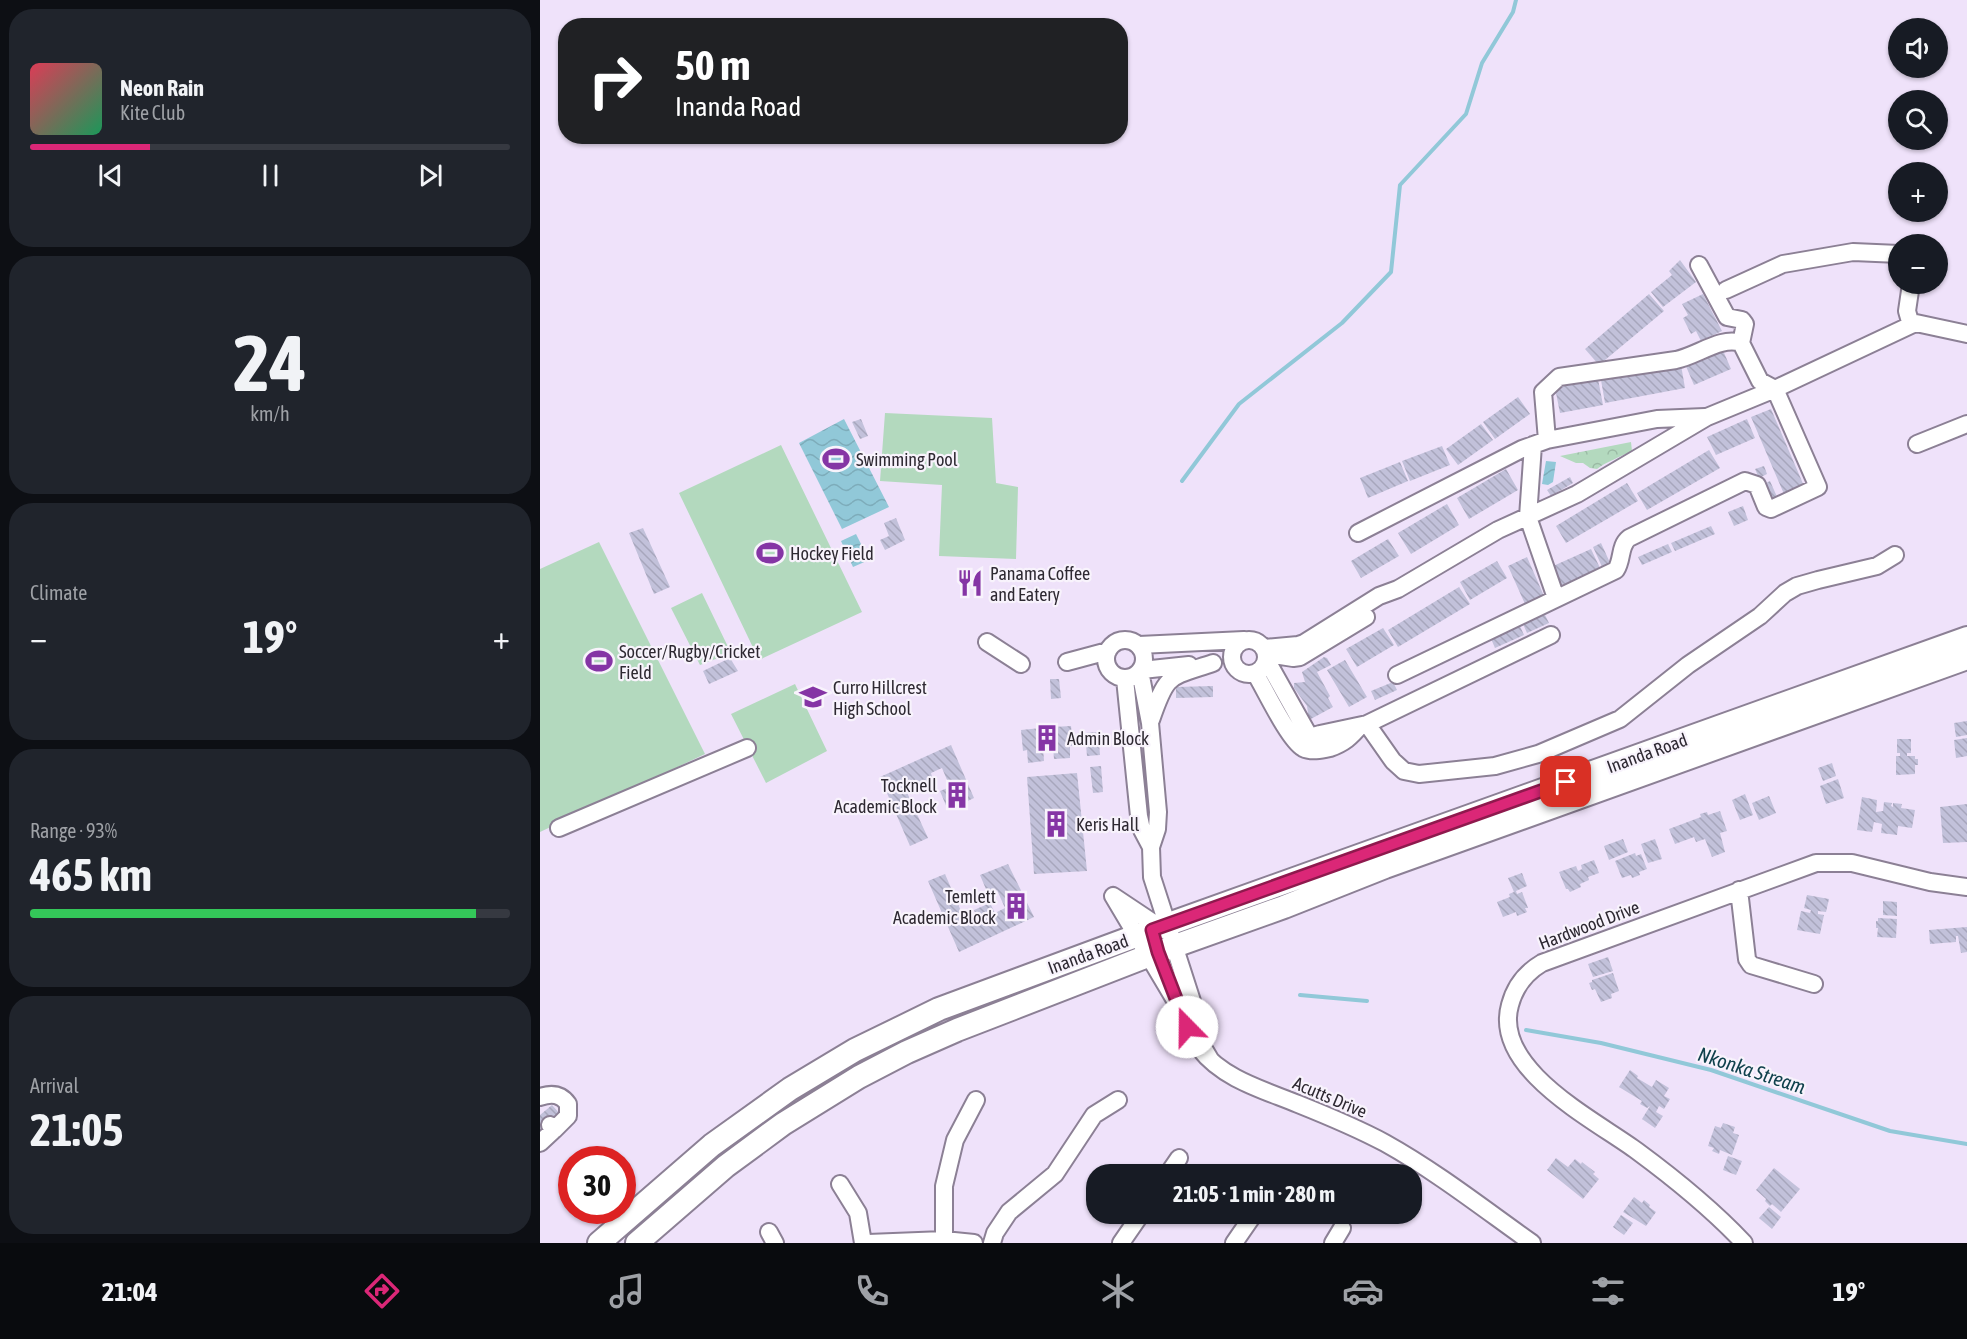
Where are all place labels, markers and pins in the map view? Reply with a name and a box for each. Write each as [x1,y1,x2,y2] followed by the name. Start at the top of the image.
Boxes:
[821,444,851,474] sports icon: Swimming Pool
[856,449,958,470] place label: Swimming Pool
[755,538,785,568] sports icon: Hockey Field
[790,543,874,564] place label: Hockey Field
[990,563,1090,605] place label: Panama Coffee and Eatery
[955,568,985,598] restaurant icon: Panama Coffee and Eatery
[619,641,760,683] place label: Soccer/Rugby/Cricket Field
[584,646,614,676] sports icon: Soccer/Rugby/Cricket Field
[833,677,927,719] place label: Curro Hillcrest High School
[798,682,828,712] school or university icon: Curro Hillcrest High School
[1032,723,1062,753] building icon: Admin Block
[1067,728,1149,749] place label: Admin Block
[1540,756,1591,807] pin
[834,775,937,817] place label: Tocknell Academic Block
[942,780,972,810] building icon: Tocknell Academic Block
[1041,809,1071,839] building icon: Keris Hall
[1076,814,1139,835] place label: Keris Hall
[893,886,996,928] place label: Temlett Academic Block
[1001,891,1031,921] building icon: Temlett Academic Block

